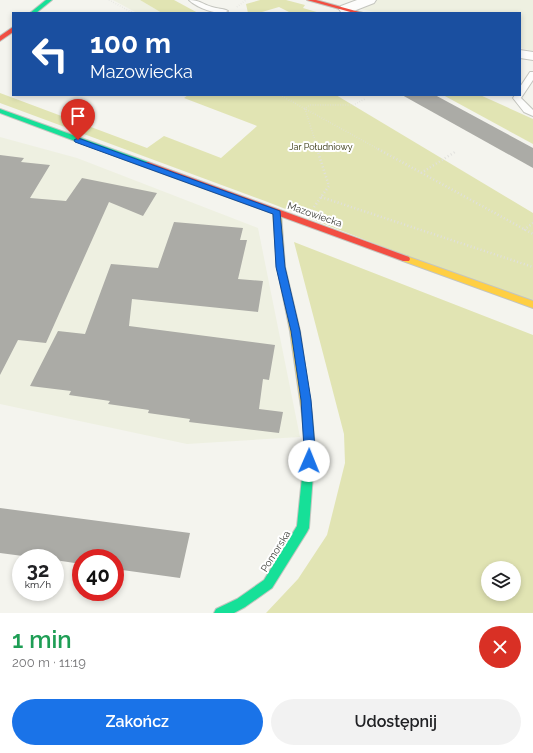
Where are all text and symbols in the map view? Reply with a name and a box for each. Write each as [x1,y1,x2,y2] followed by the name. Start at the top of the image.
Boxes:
[90,27,171,60] text: 100 m
[24,28,76,80] icon: left
[90,61,193,82] text: Mazowiecka
[61,99,95,140] pin
[67,105,89,127] icon: arrive
[289,142,353,152] park label: Jar Południowy
[286,200,344,229] street label: Mazowiecka
[288,440,330,482] position arrow
[258,529,292,574] street label: Pomorska
[72,549,124,601] speed limit sign: 40
[27,558,49,582] text: 32
[481,561,521,601] map controls
[481,561,521,601] button: layers
[25,579,51,590] text: km/h
[12,625,72,654] text: 1 min
[479,626,521,668] button: close
[12,655,86,670] text: 200 m · 11:19
[12,699,263,745] button: Zakończ
[271,699,521,745] button: Udostępnij

